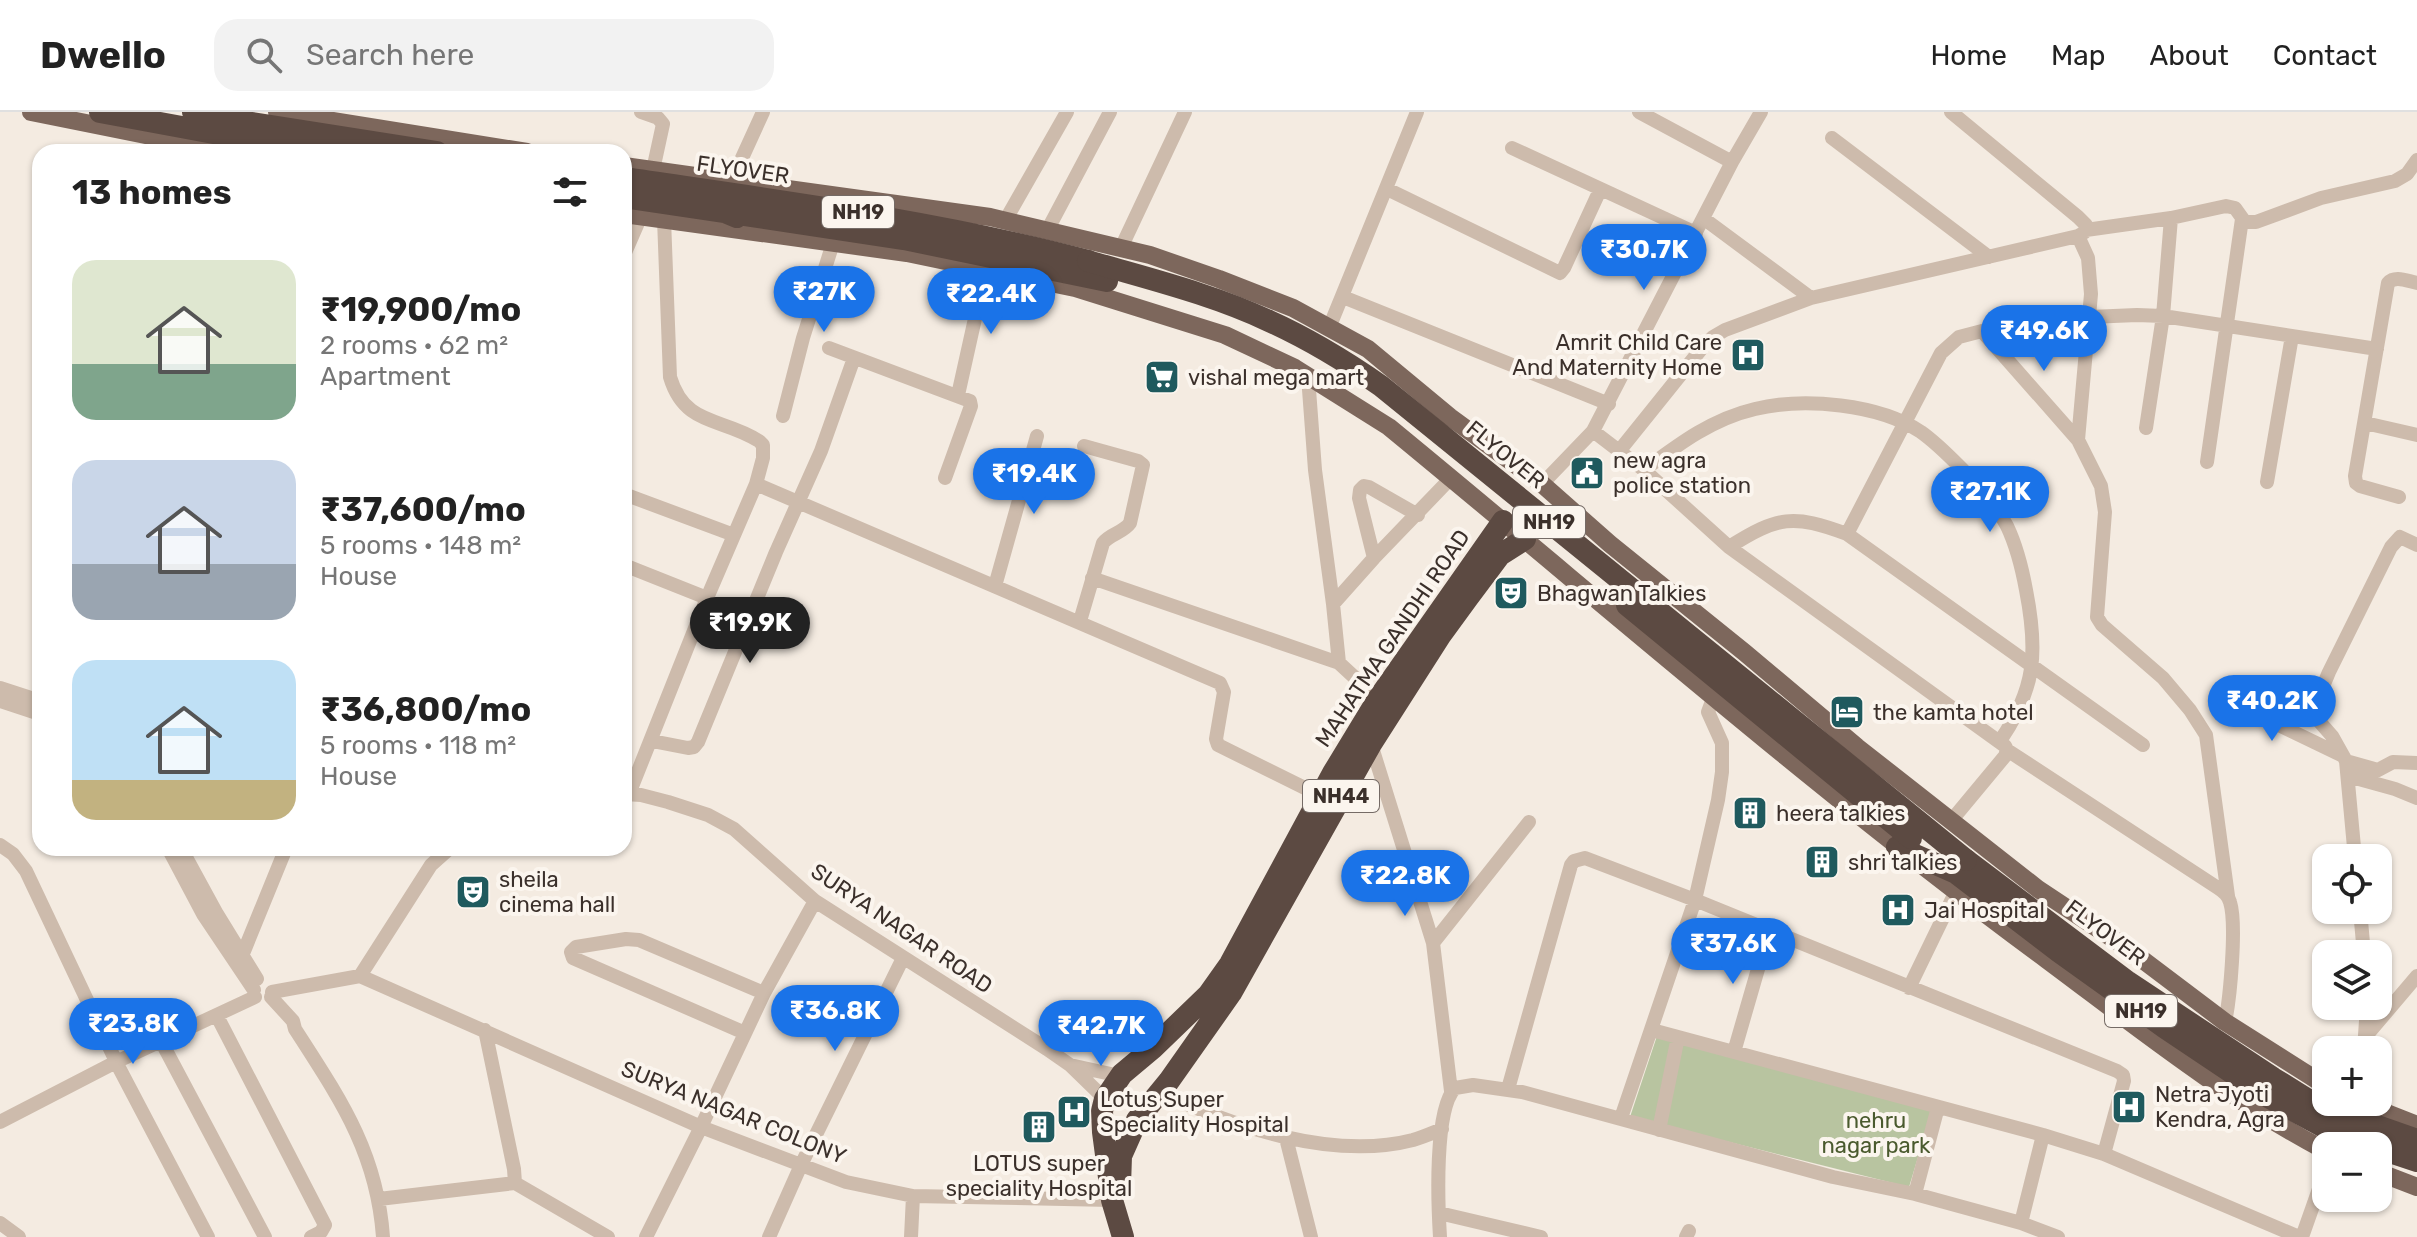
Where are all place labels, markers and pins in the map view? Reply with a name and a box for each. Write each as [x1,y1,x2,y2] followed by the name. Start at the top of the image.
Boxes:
[1579,224,1709,292] pin: ₹30.7K
[777,266,871,334] pin: ₹27K
[926,268,1056,336] pin: ₹22.4K
[1979,305,2109,373] pin: ₹49.6K
[1512,329,1722,381] place label: Amrit Child Care And Maternity Home
[1729,336,1767,374] hospital icon: Amrit Child Care And Maternity Home
[1143,358,1181,396] supermarket icon: vishal mega mart
[1188,364,1365,391] place label: vishal mega mart
[1613,447,1751,499] place label: new agra police station
[969,448,1099,516] pin: ₹19.4K
[1568,454,1606,492] public building icon: new agra police station
[1925,466,2055,534] pin: ₹27.1K
[1492,574,1530,612] theatre icon: Bhagwan Talkies
[1537,580,1706,607] place label: Bhagwan Talkies
[685,597,815,665] pin: ₹19.9K
[2207,675,2337,743] pin: ₹40.2K
[1828,693,1866,731] hotel icon: the kamta hotel
[1873,699,2034,726] place label: the kamta hotel
[1731,794,1769,832] building icon: heera talkies
[1776,800,1906,827] place label: heera talkies
[1803,843,1841,881] building icon: shri talkies
[1848,849,1958,876] place label: shri talkies
[1340,850,1470,918] pin: ₹22.8K
[499,866,615,918] place label: sheila cinema hall
[454,873,492,911] theatre icon: sheila cinema hall
[1879,891,1917,929] hospital icon: Jai Hospital
[1924,897,2045,924] place label: Jai Hospital
[1668,918,1798,986] pin: ₹37.6K
[770,985,900,1053] pin: ₹36.8K
[68,998,198,1066] pin: ₹23.8K
[1036,1000,1166,1068] pin: ₹42.7K
[2155,1081,2285,1133] place label: Netra Jyoti Kendra, Agra
[1100,1086,1289,1138] place label: Lotus Super Speciality Hospital
[2110,1088,2148,1126] hospital icon: Netra Jyoti Kendra, Agra
[1055,1093,1093,1131] hospital icon: Lotus Super Speciality Hospital
[1020,1108,1058,1146] building icon: LOTUS super speciality Hospital
[946,1150,1132,1202] place label: LOTUS super speciality Hospital

